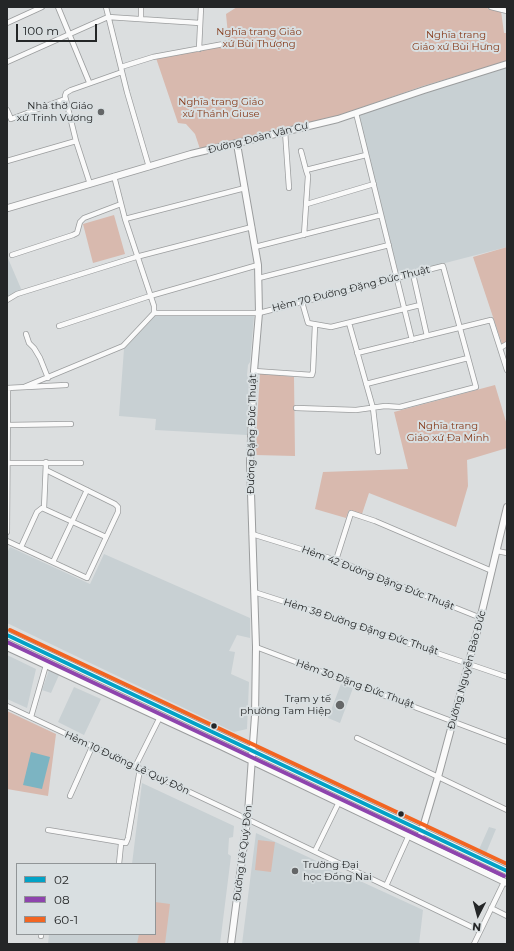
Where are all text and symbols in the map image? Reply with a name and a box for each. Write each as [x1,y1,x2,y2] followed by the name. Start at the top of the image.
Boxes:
[18,16,99,42] scale bar
[23,23,59,38] text: 100 m
[216,26,302,50] park label: Nghĩa trang Giáo xứ Bùi Thượng
[412,29,500,52] park label: Nghĩa trang Giáo xứ Bùi Hưng
[178,96,264,120] park label: Nghĩa trang Giáo xứ Thánh Giuse
[17,100,93,124] place label: Nhà thờ Giáo xứ Trinh Vương
[96,107,106,117] marker: Nhà thờ Giáo xứ Trinh Vương
[207,120,309,156] street label: Đường Đoàn Văn Cự
[271,264,431,314] street label: Hẻm 70 Đường Đặng Đức Thuật
[245,374,259,494] street label: Đường Đặng Đức Thuật
[407,420,489,444] park label: Nghĩa trang Giáo xứ Đa Minh
[300,543,456,613] street label: Hẻm 42 Đường Đặng Đức Thuật
[282,596,440,658] street label: Hẻm 38 Đường Đặng Đức Thuật
[445,609,489,731] street label: Đường Nguyễn Bảo Đức
[294,657,416,711] street label: Hẻm 30 Đặng Đức Thuật
[240,693,331,716] place label: Trạm y tế phường Tam Hiệp
[334,699,346,711] marker: Trạm y tế phường Tam Hiệp
[209,721,219,731] unlabelled marker
[63,729,191,797] street label: Hẻm 10 Đường Lê Quý Đôn
[231,804,255,902] street label: Đường Lê Quý Đôn
[396,809,406,819] unlabelled marker
[303,859,372,882] place label: Trường Đại học Đồng Nai
[16,863,156,935] legend
[290,866,300,876] marker: Trường Đại học Đồng Nai
[54,872,69,887] text: 02
[54,892,70,907] text: 08
[458,895,498,935] north arrow
[54,912,78,927] text: 60-1
[472,920,482,934] text: N

